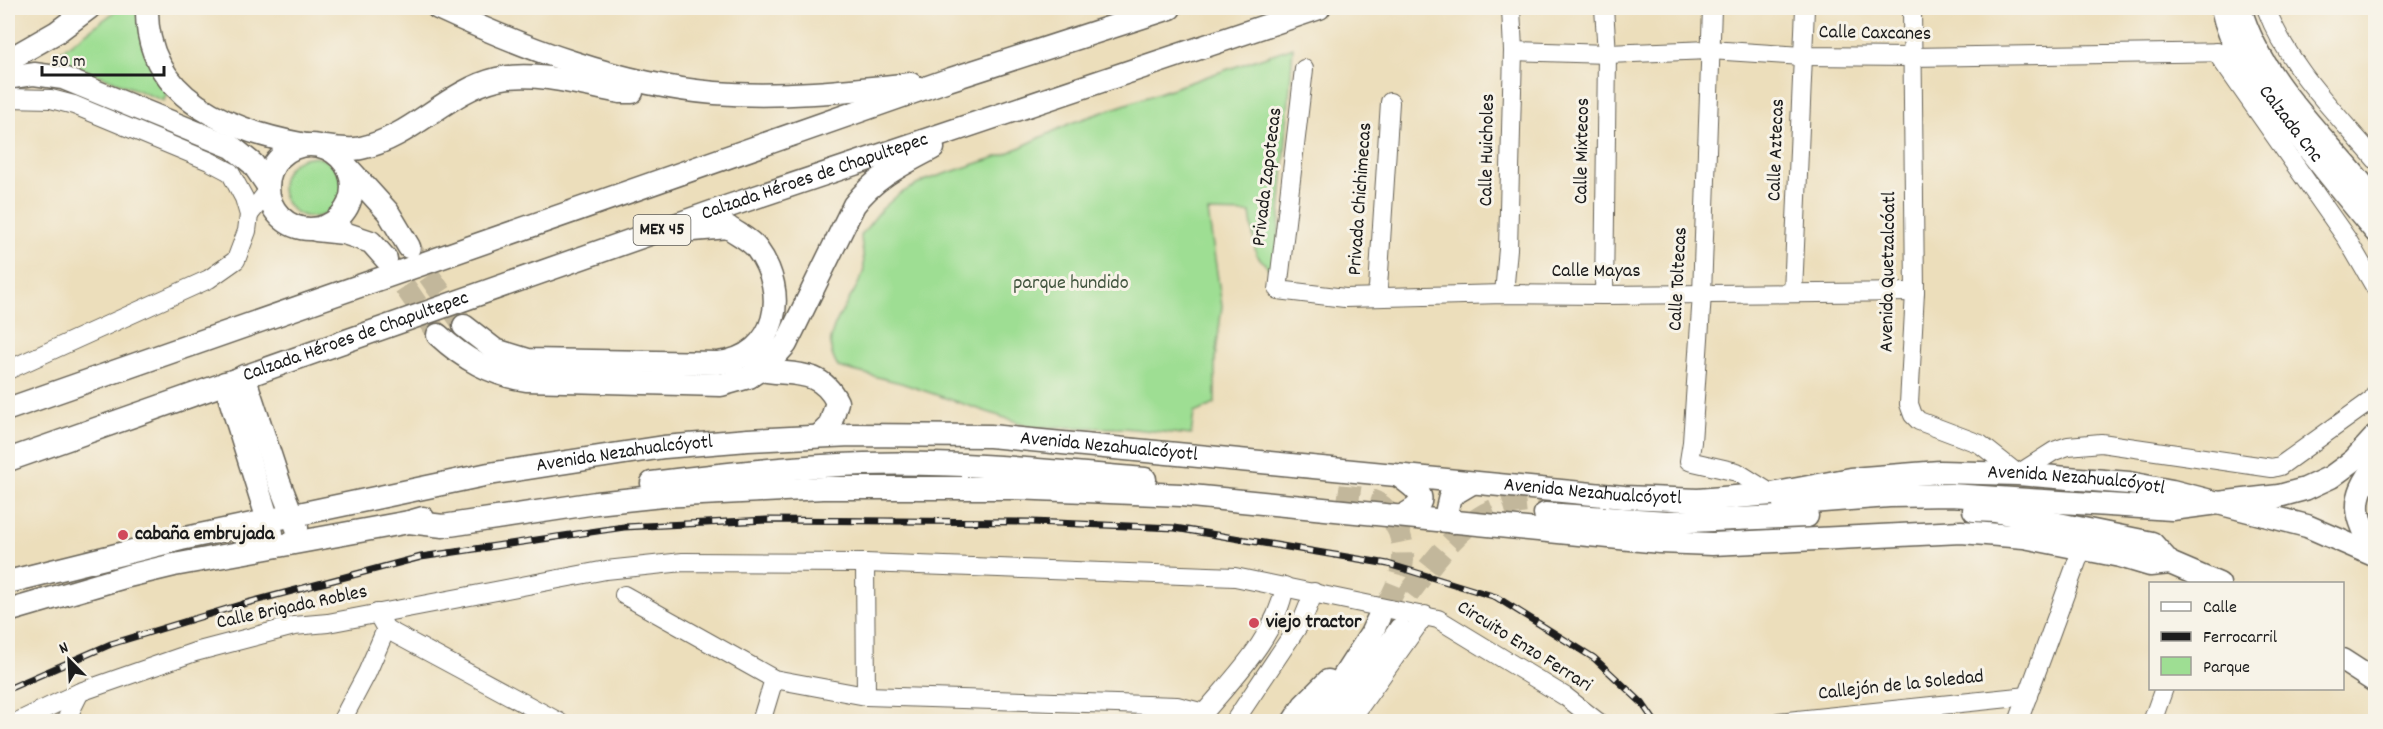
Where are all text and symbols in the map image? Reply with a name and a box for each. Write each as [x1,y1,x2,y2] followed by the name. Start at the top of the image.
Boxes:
[1818,19,1932,49] street label: Calle Caxcanes
[42,39,164,77] scale bar
[51,50,86,75] text: 50 m
[2251,80,2329,169] street label: Calzada Cnc
[1473,93,1503,207] street label: Calle Huicholes
[1568,98,1598,204] street label: Calle Mixtecos
[1761,98,1793,202] street label: Calle Aztecas
[1246,106,1290,248] street label: Privada Zapotecas
[1342,122,1380,276] street label: Privada Chichimecas
[698,126,932,229] street label: Calzada Héroes de Chapultepec
[1874,191,1904,353] street label: Avenida Quetzalcóatl
[634,215,690,245] road number: MEX 45
[1662,226,1696,332] street label: Calle Toltecas
[1551,258,1641,286] street label: Calle Mayas
[1013,270,1129,298] park label: parque hundido
[239,285,473,390] street label: Calzada Héroes de Chapultepec
[1019,425,1199,470] street label: Avenida Nezahualcóyotl
[534,429,714,481] street label: Avenida Nezahualcóyotl
[1987,459,2167,503] street label: Avenida Nezahualcóyotl
[1503,472,1682,513] street label: Avenida Nezahualcóyotl
[135,521,275,549] place label: cabaña embrujada
[116,528,130,542] marker: cabaña embrujada
[214,578,370,638] street label: Calle Brigada Robles
[2149,582,2344,690] legend
[1451,594,1597,700] street label: Circuito Enzo Ferrari
[2203,596,2237,621] text: Calle
[1266,609,1362,637] place label: viejo tractor
[1247,616,1261,630] marker: viejo tractor
[2203,626,2278,651] text: Ferrocarril
[39,630,99,690] north arrow
[56,636,72,661] text: N
[2203,656,2250,681] text: Parque
[1817,663,1985,709] street label: Callejón de la Soledad

